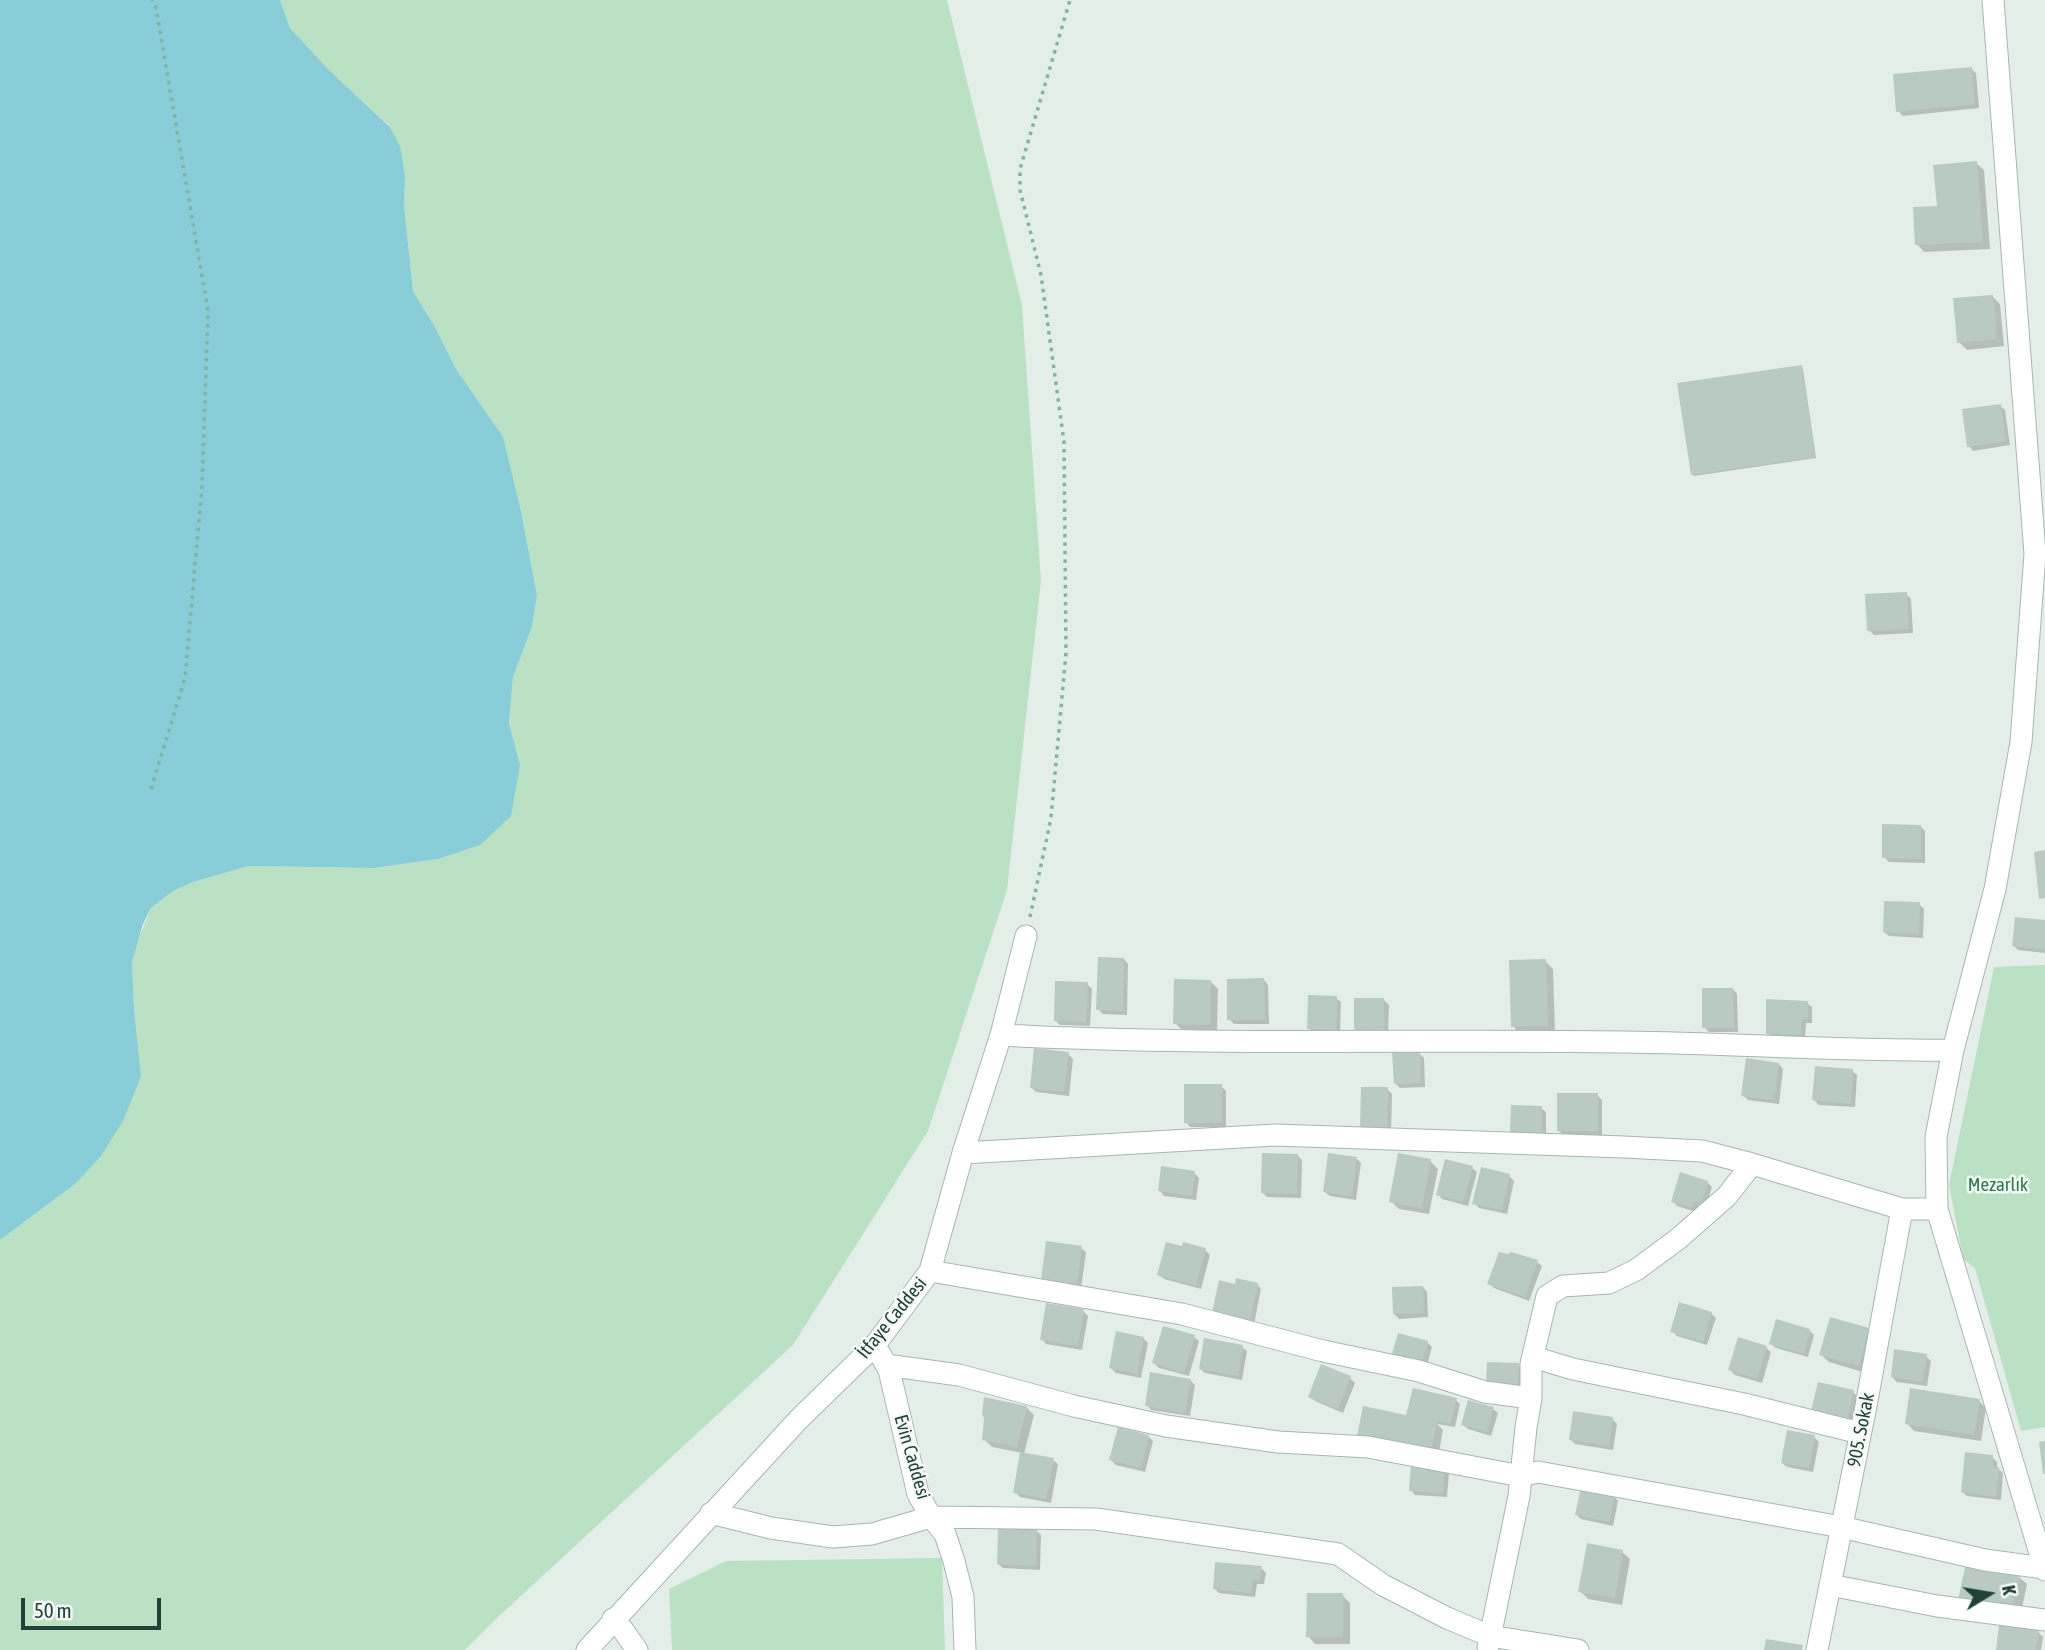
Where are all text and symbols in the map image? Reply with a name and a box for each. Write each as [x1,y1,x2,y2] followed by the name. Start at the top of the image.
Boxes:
[1968,1174,2028,1196] park label: Mezarlık
[852,1273,932,1363] street label: İtfaye Caddesi
[1843,1391,1879,1469] street label: 905. Sokak
[889,1412,935,1502] street label: Evin Caddesi
[1954,1559,2024,1629] north arrow
[1998,1583,2021,1597] text: K
[24,1584,164,1628] scale bar
[34,1598,72,1622] text: 50 m

